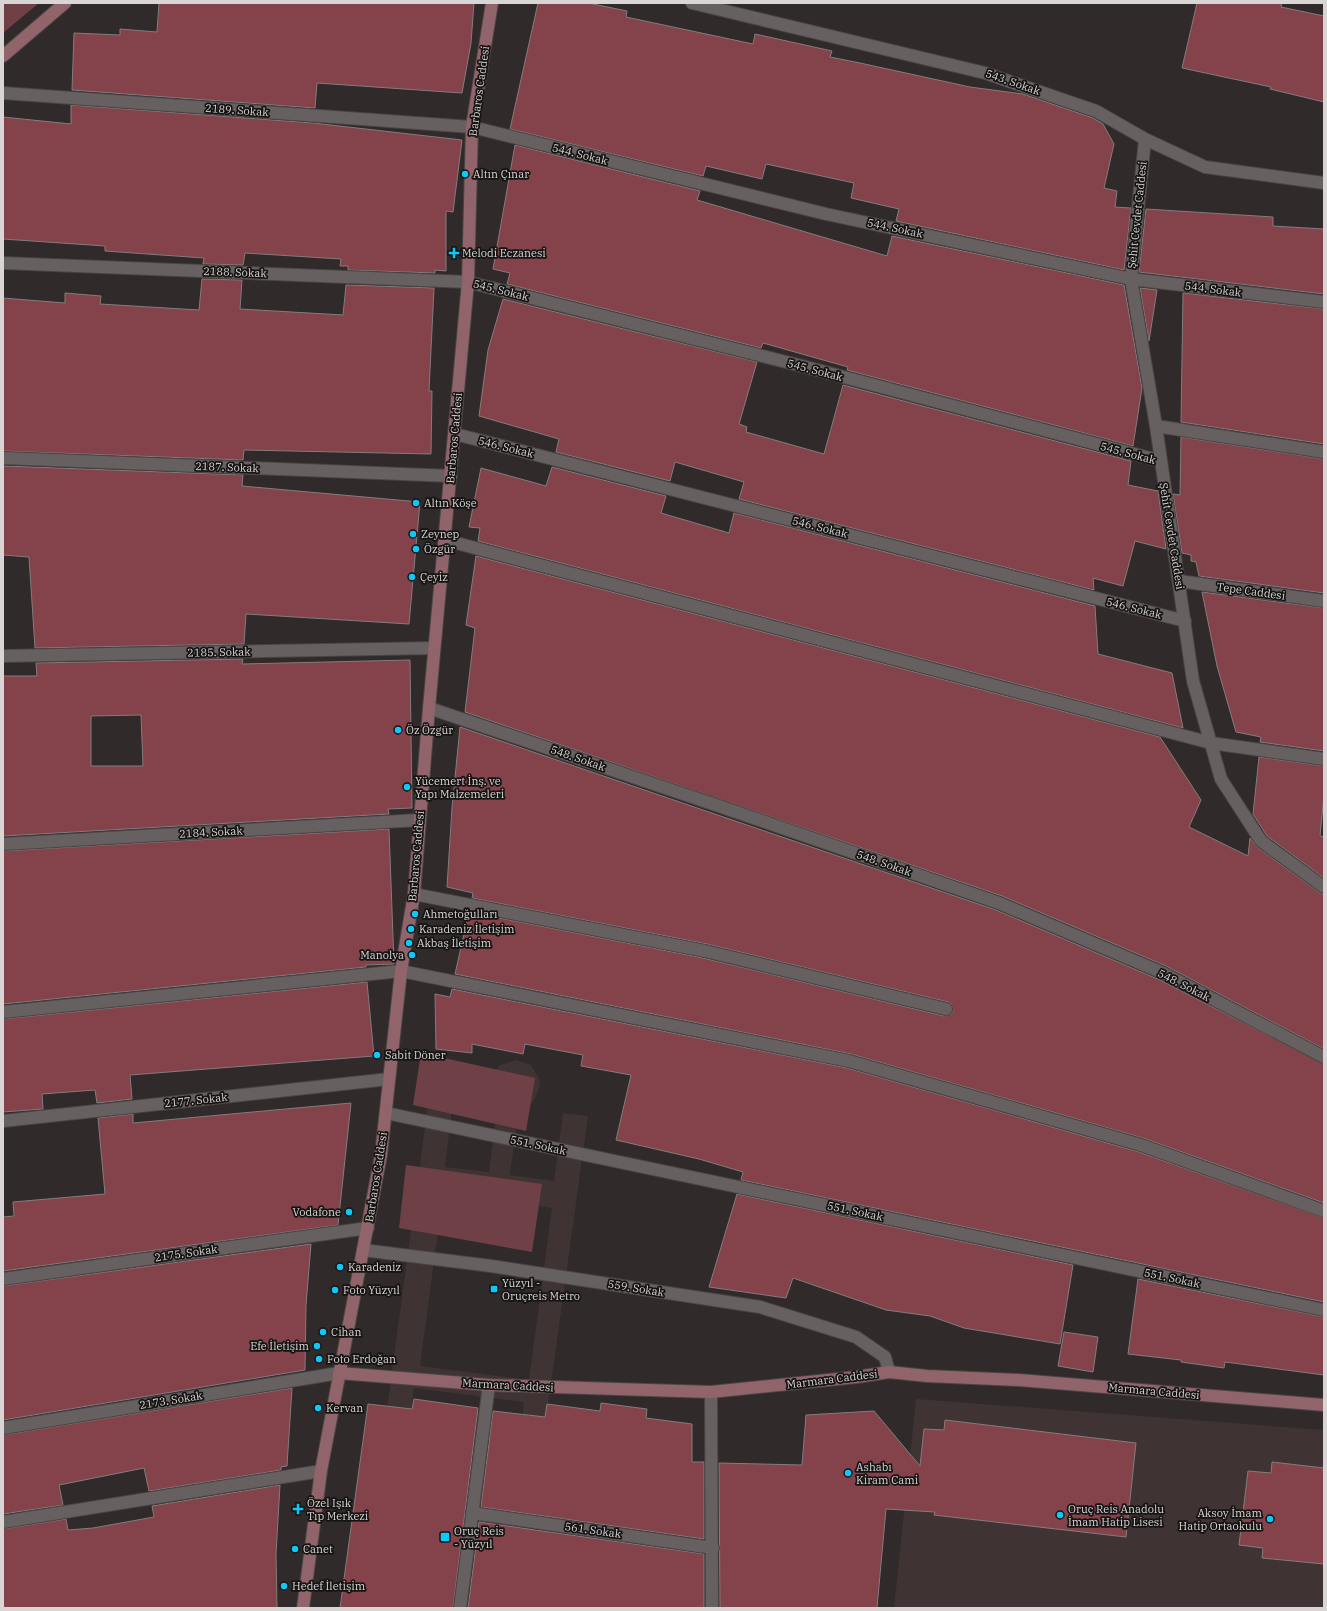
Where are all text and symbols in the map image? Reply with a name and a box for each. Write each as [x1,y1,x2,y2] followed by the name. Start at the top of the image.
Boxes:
[466,44,492,137] street label: Barbaros Caddesi
[984,66,1043,98] street label: 543. Sokak
[205,101,270,119] street label: 2189. Sokak
[551,140,610,168] street label: 544. Sokak
[1124,160,1150,269] street label: Şehit Cevdet Caddesi
[473,167,529,181] place label: Altın Çınar
[460,169,470,179] marker: Altın Çınar
[866,215,925,241] street label: 544. Sokak
[462,246,546,260] place label: Melodi Eczanesi
[449,248,459,258] marker: Melodi Eczanesi
[203,264,268,280] street label: 2188. Sokak
[472,276,531,304] street label: 545. Sokak
[1184,279,1243,299] street label: 544. Sokak
[786,356,845,384] street label: 545. Sokak
[443,391,465,484] street label: Barbaros Caddesi
[477,433,536,461] street label: 546. Sokak
[1099,439,1158,467] street label: 545. Sokak
[195,459,260,475] street label: 2187. Sokak
[1157,482,1187,591] street label: Şehit Cevdet Caddesi
[424,496,477,510] place label: Altın Köşe
[411,498,421,508] marker: Altın Köşe
[791,513,850,541] street label: 546. Sokak
[421,527,460,541] place label: Zeynep
[408,529,418,539] marker: Zeynep
[424,542,455,556] place label: Özgür
[411,544,421,554] marker: Özgür
[420,570,448,584] place label: Çeyiz
[407,572,417,582] marker: Çeyiz
[1216,579,1287,603] street label: Tepe Caddesi
[1105,594,1164,622] street label: 546. Sokak
[187,644,251,660] street label: 2185. Sokak
[406,723,453,737] place label: Öz Özgür
[393,725,403,735] marker: Öz Özgür
[549,742,608,774] street label: 548. Sokak
[415,774,505,801] place label: Yücemert İnş. ve Yapı Malzemeleri
[402,782,412,792] marker: Yücemert İnş. ve Yapı Malzemeleri
[405,809,427,902] street label: Barbaros Caddesi
[179,823,244,841] street label: 2184. Sokak
[855,847,914,879] street label: 548. Sokak
[423,907,498,921] place label: Ahmetoğulları
[410,909,420,919] marker: Ahmetoğulları
[419,922,515,936] place label: Karadeniz İletişim
[406,924,416,934] marker: Karadeniz İletişim
[417,936,492,950] place label: Akbaş İletişim
[404,938,414,948] marker: Akbaş İletişim
[360,948,404,962] place label: Manolya
[407,950,417,960] marker: Manolya
[1156,966,1213,1004] street label: 548. Sokak
[385,1048,446,1062] place label: Sabit Döner
[372,1050,382,1060] marker: Sabit Döner
[164,1090,229,1110] street label: 2177. Sokak
[362,1130,390,1223] street label: Barbaros Caddesi
[509,1132,568,1158] street label: 551. Sokak
[826,1198,885,1224] street label: 551. Sokak
[293,1205,341,1219] place label: Vodafone
[344,1207,354,1217] marker: Vodafone
[154,1242,219,1264] street label: 2175. Sokak
[348,1260,402,1274] place label: Karadeniz
[335,1262,345,1272] marker: Karadeniz
[1143,1265,1202,1291] street label: 551. Sokak
[502,1276,580,1303] place label: Yüzyıl - Oruçreis Metro
[607,1277,666,1299] street label: 559. Sokak
[343,1283,400,1297] place label: Foto Yüzyıl
[489,1284,499,1294] marker: Yüzyıl - Oruçreis Metro
[330,1285,340,1295] marker: Foto Yüzyıl
[331,1325,362,1339] place label: Cihan
[318,1327,328,1337] marker: Cihan
[250,1339,310,1353] place label: Efe İletişim
[312,1341,322,1351] marker: Efe İletişim
[327,1352,396,1366] place label: Foto Erdoğan
[314,1354,324,1364] marker: Foto Erdoğan
[786,1366,879,1392] street label: Marmara Caddesi
[462,1376,555,1394] street label: Marmara Caddesi
[1108,1380,1201,1402] street label: Marmara Caddesi
[139,1388,204,1412] street label: 2173. Sokak
[326,1401,363,1415] place label: Kervan
[313,1403,323,1413] marker: Kervan
[856,1460,919,1487] place label: Ashabı Kiram Cami
[843,1468,853,1478] marker: Ashabı Kiram Cami
[307,1496,369,1523] place label: Özel Işık Tıp Merkezi
[1068,1502,1164,1529] place label: Oruç Reis Anadolu İmam Hatip Lisesi
[292,1503,304,1515] marker: Özel Işık Tıp Merkezi
[1179,1506,1263,1533] place label: Aksoy İmam Hatip Ortaokulu
[1055,1510,1065,1520] marker: Oruç Reis Anadolu İmam Hatip Lisesi
[1265,1514,1275,1524] marker: Aksoy İmam Hatip Ortaokulu
[564,1519,623,1541] street label: 561. Sokak
[454,1524,504,1551] place label: Oruç Reis - Yüzyıl
[439,1531,451,1543] marker: Oruç Reis - Yüzyıl
[303,1542,333,1556] place label: Canet
[290,1544,300,1554] marker: Canet
[292,1579,366,1593] place label: Hedef İletişim
[279,1581,289,1591] marker: Hedef İletişim

